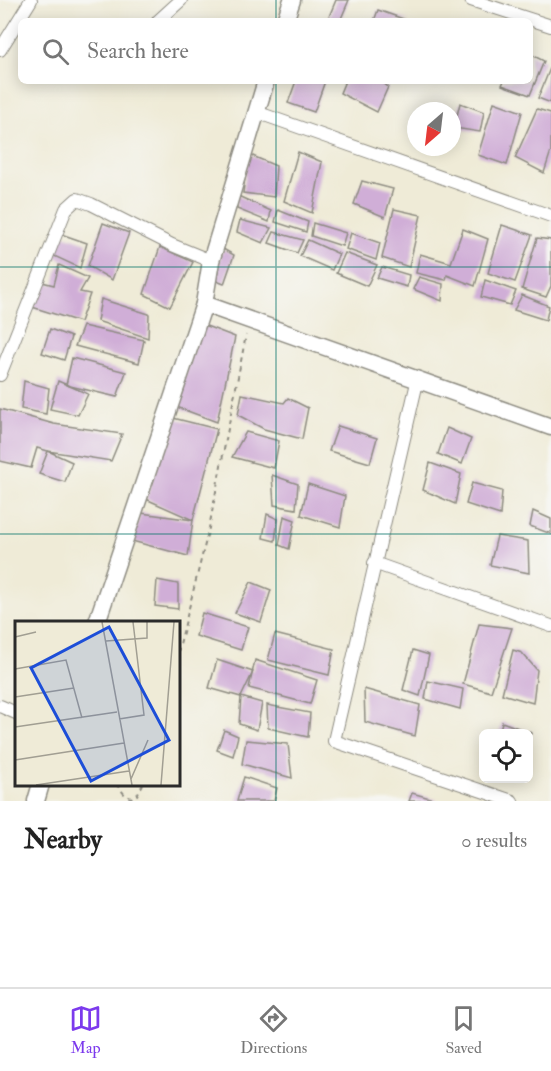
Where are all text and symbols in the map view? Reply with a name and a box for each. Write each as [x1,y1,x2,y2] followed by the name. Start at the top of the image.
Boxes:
[18,18,533,84] search box
[39,35,72,68] icon: search
[87,37,189,65] text: Search here
[407,102,461,156] north arrow
[15,621,180,786] inset map
[479,729,533,783] map controls
[479,729,533,783] button: locate
[24,824,102,856] text: Nearby
[461,828,527,853] text: 0 results
[69,1002,102,1058] tab: Map
[240,1002,307,1058] tab: Directions
[445,1002,482,1058] tab: Saved

